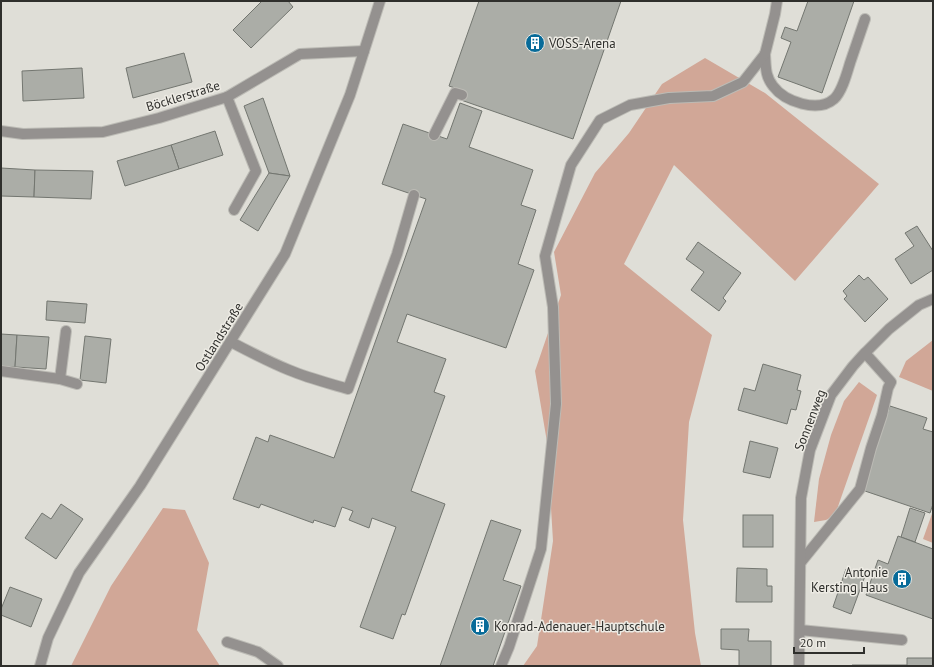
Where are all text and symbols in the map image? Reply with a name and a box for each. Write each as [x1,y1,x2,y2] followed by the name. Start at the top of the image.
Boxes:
[524,32,546,54] building icon: VOSS-Arena
[548,35,616,52] place label: VOSS-Arena
[144,77,222,115] street label: Böcklerstraße
[191,299,247,375] street label: Ostlandstraße
[790,387,830,453] street label: Sonnenweg
[811,564,888,596] place label: Antonie Kersting Haus
[891,568,913,590] building icon: Antonie Kersting Haus
[469,615,491,637] building icon: Konrad-Adenauer-Hauptschule
[494,618,665,635] place label: Konrad-Adenauer-Hauptschule
[794,629,864,655] scale bar
[800,635,826,650] text: 20 m

